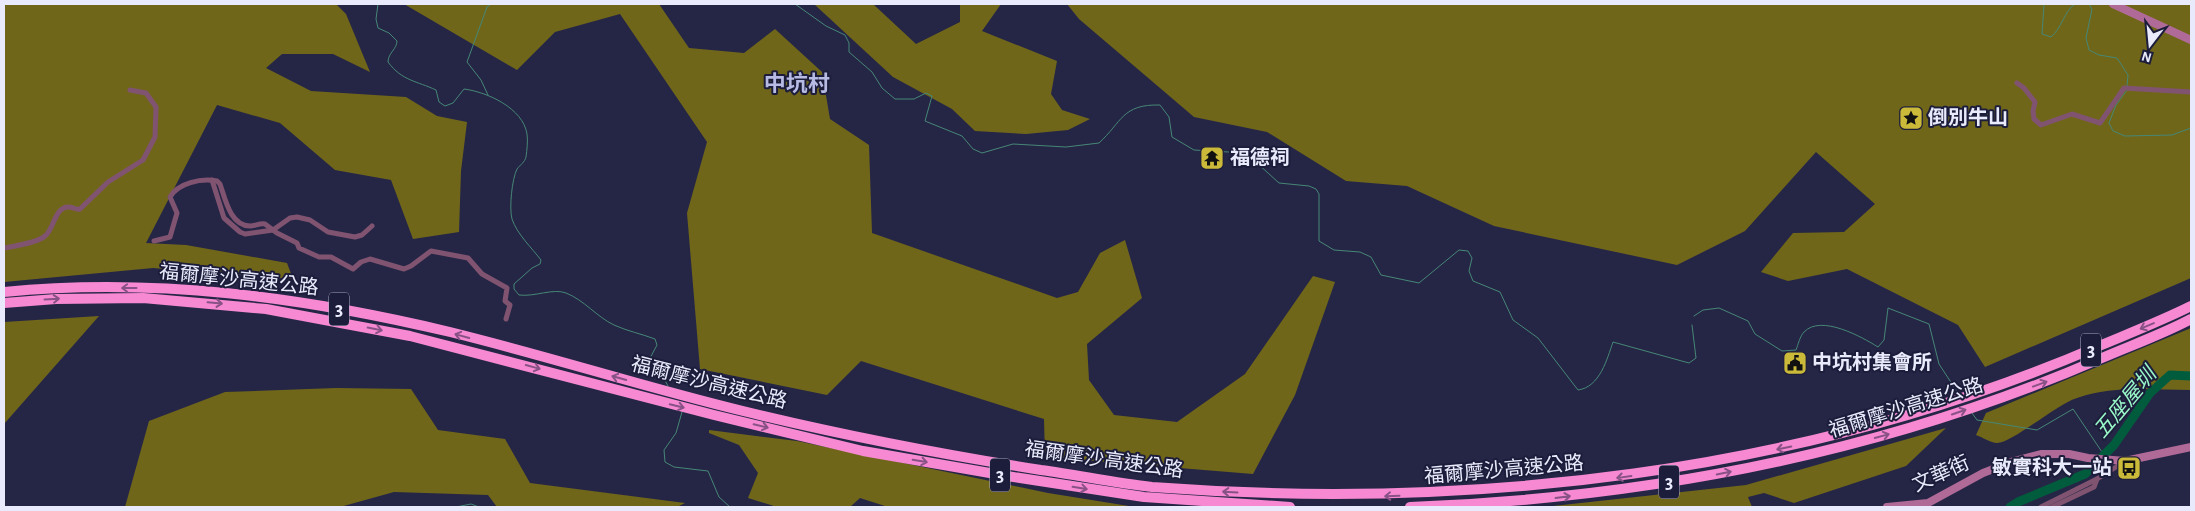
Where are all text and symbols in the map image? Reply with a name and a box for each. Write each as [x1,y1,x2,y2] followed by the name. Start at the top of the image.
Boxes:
[2125,20,2175,70] north arrow
[2140,48,2153,65] text: N
[764,72,830,95] district label: 中坑村
[1898,105,1924,131] place icon: 倒別牛山
[1928,107,2008,128] place label: 倒別牛山
[1199,145,1225,171] temple icon: 福德祠
[1230,146,1290,168] place label: 福德祠
[158,260,320,298] street label: 福爾摩沙高速公路
[121,283,137,292] one-way arrow
[329,292,349,326] road number: 3
[44,295,60,304] one-way arrow
[206,299,222,308] one-way arrow
[2140,321,2155,331] one-way arrow
[367,324,383,334] one-way arrow
[455,330,471,340] one-way arrow
[2081,334,2101,366] road number: 3
[1782,350,1808,376] public building icon: 中坑村集會所
[1812,351,1932,373] place label: 中坑村集會所
[629,352,790,412] street label: 福爾摩沙高速公路
[2089,361,2162,442] water label: 五座屋圳
[524,363,540,372] one-way arrow
[612,372,628,382] one-way arrow
[1826,373,1985,441] street label: 福爾摩沙高速公路
[2032,379,2047,388] one-way arrow
[668,401,684,411] one-way arrow
[1951,407,1967,417] one-way arrow
[753,422,769,431] one-way arrow
[1874,430,1890,440] one-way arrow
[1023,437,1185,481] street label: 福爾摩沙高速公路
[1776,444,1792,454] one-way arrow
[1423,451,1585,487] street label: 福爾摩沙高速公路
[1909,452,1972,495] street label: 文華街
[2116,455,2142,481] bus stop icon: 敏實科大一站
[1992,456,2112,478] place label: 敏實科大一站
[911,457,927,467] one-way arrow
[990,458,1010,492] road number: 3
[1659,466,1679,498] road number: 3
[1716,468,1732,477] one-way arrow
[1616,472,1632,482] one-way arrow
[1072,483,1088,493] one-way arrow
[1222,488,1238,497] one-way arrow
[1384,491,1400,500] one-way arrow
[1555,492,1571,502] one-way arrow

